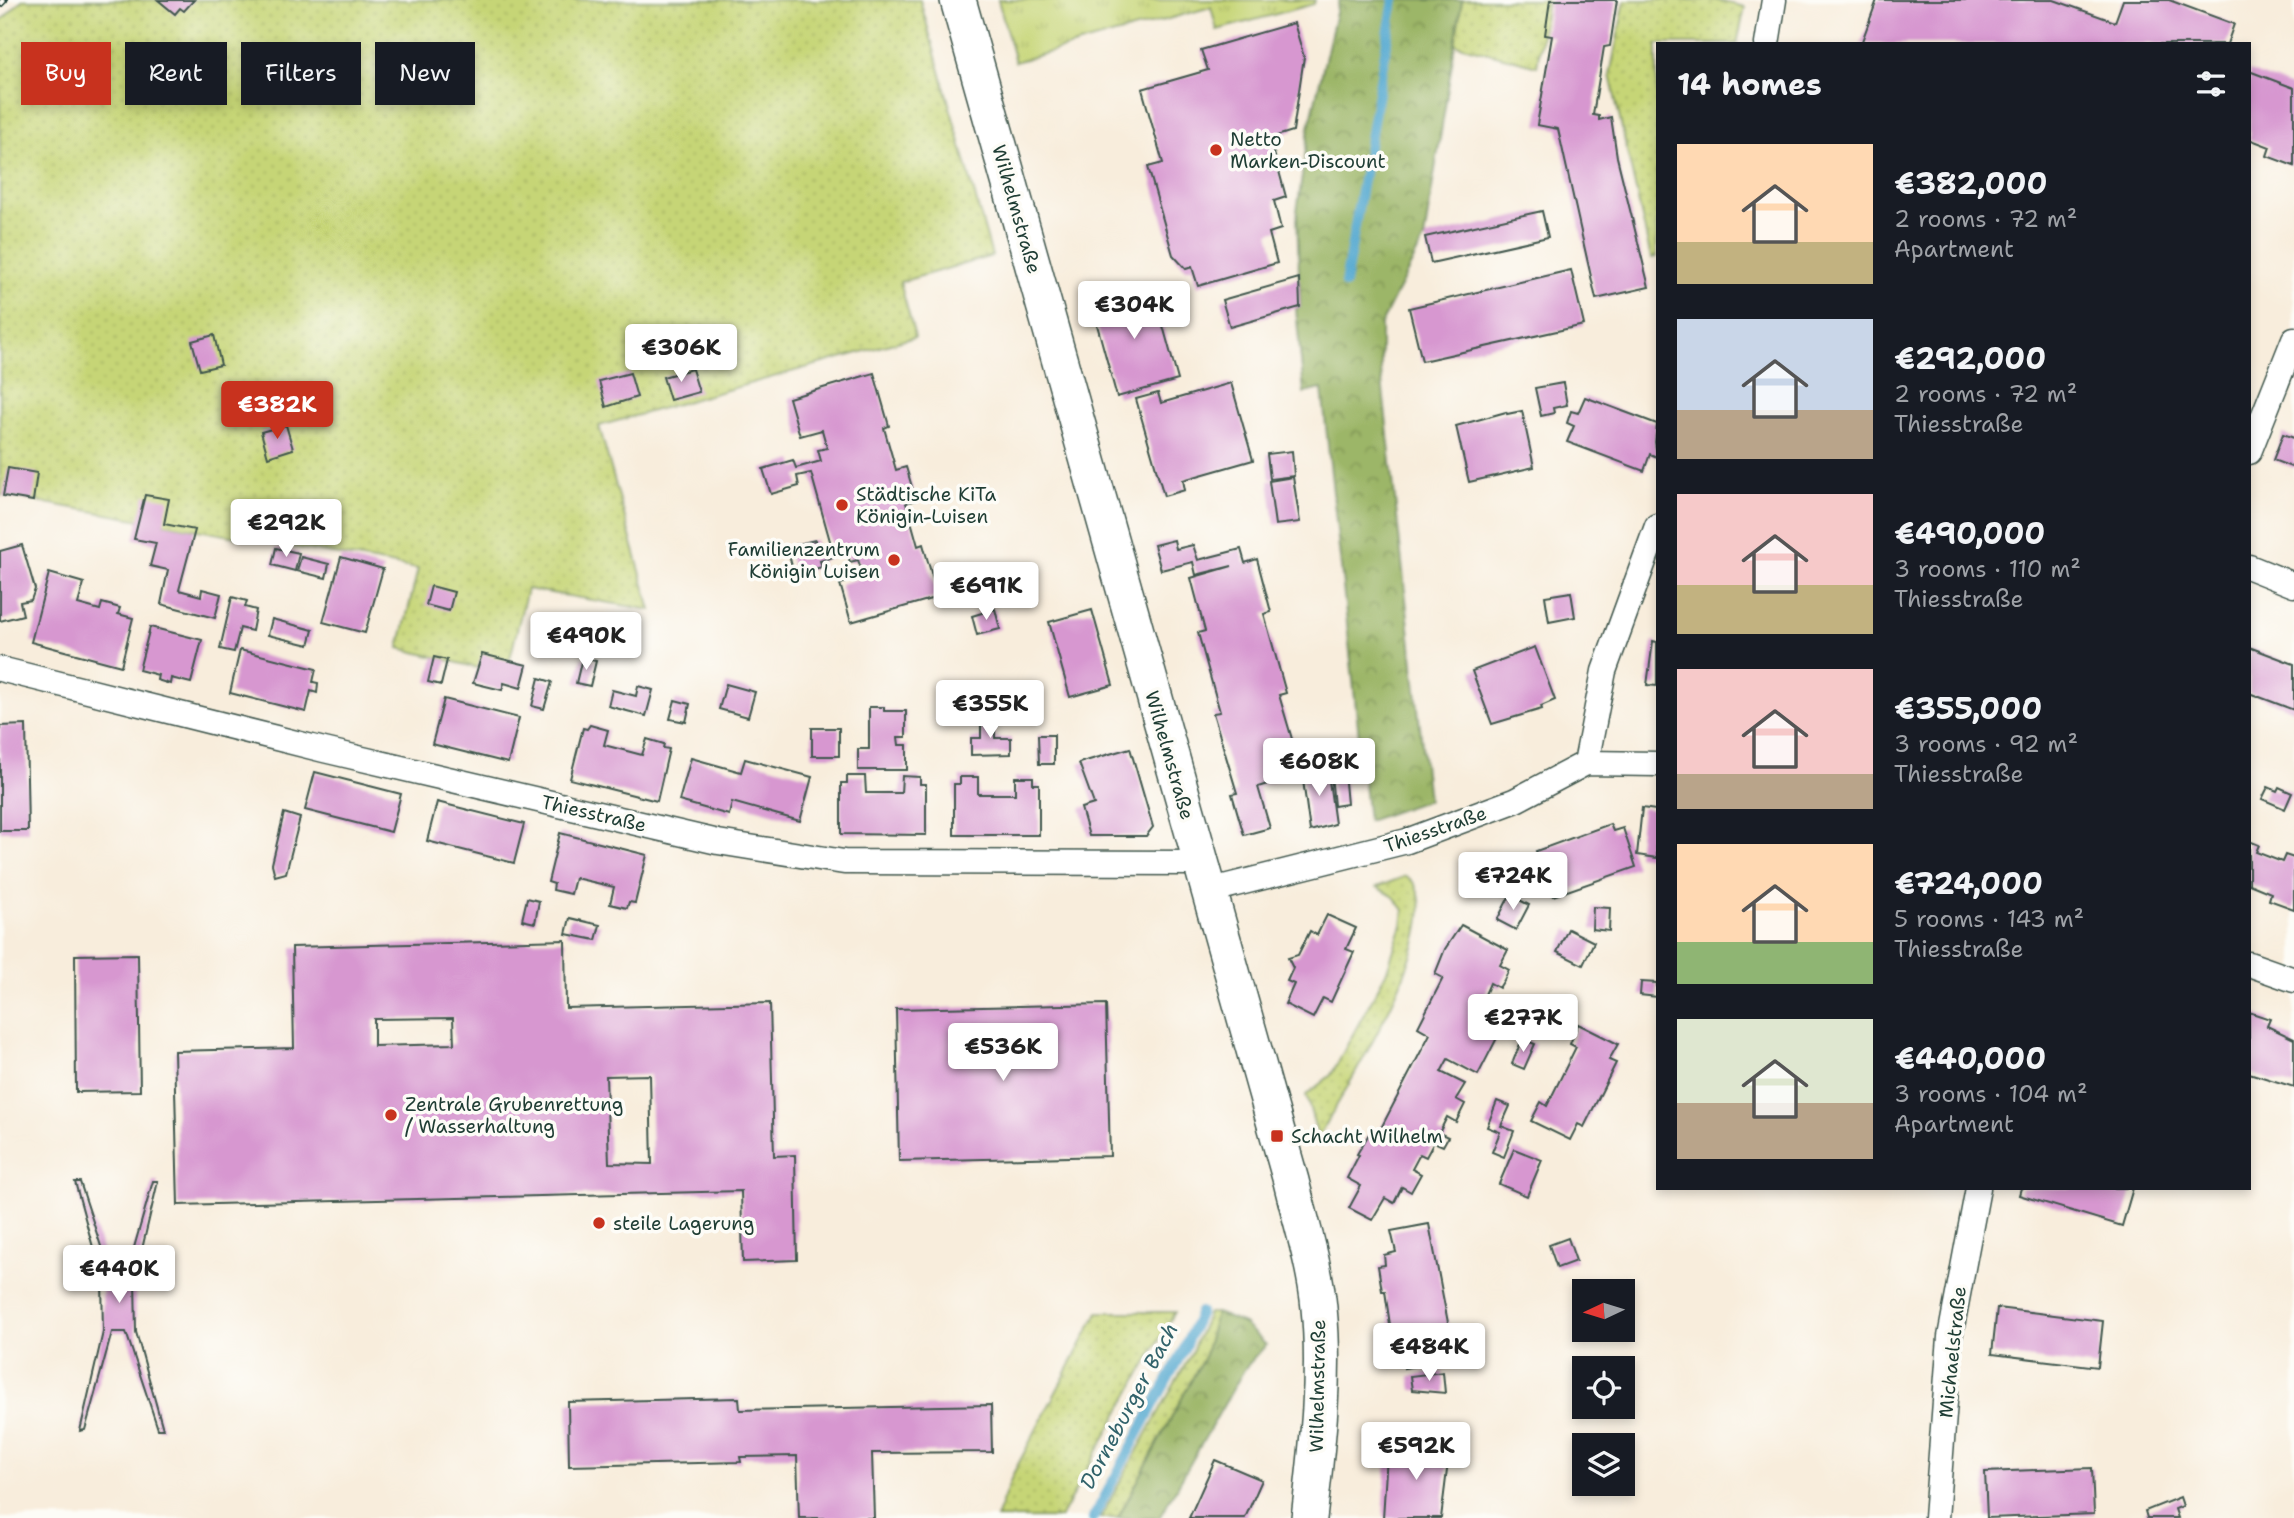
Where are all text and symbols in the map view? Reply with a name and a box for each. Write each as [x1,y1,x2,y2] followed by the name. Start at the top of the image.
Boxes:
[21,42,111,105] chip: Buy
[125,42,227,105] chip: Rent
[241,42,361,105] chip: Filters
[375,42,475,105] chip: New
[1677,64,1822,105] text: 14 homes
[2192,65,2230,103] icon: filters
[1230,127,1386,174] place label: Netto Marken-Discount
[986,142,1047,277] street label: Wilhelmstraße
[1208,142,1224,158] marker: Netto Marken-Discount
[1894,163,2047,204] text: €382,000
[1733,172,1817,256] icon: home
[1894,204,2077,234] text: 2 rooms · 72 m²
[1894,234,2014,264] text: Apartment
[1085,282,1183,341] pin: €304K
[1094,289,1174,319] text: €304K
[632,324,730,384] pin: €306K
[641,332,721,362] text: €306K
[1894,338,2046,379] text: €292,000
[1733,347,1817,431] icon: home
[1894,379,2077,409] text: 2 rooms · 72 m²
[228,382,326,441] pin: €382K
[237,389,317,419] text: €382K
[1894,409,2023,439] text: Thiesstraße
[856,482,996,529] place label: Städtische KiTa Königin-Luisen
[834,497,850,513] marker: Städtische KiTa Königin-Luisen
[237,500,335,559] pin: €292K
[247,507,325,537] text: €292K
[1894,513,2045,554] text: €490,000
[1733,522,1817,606] icon: home
[728,537,880,584] place label: Familienzentrum Königin Luisen
[886,552,902,568] marker: Familienzentrum Königin Luisen
[1894,554,2081,584] text: 3 rooms · 110 m²
[937,562,1035,622] pin: €691K
[950,570,1022,600] text: €691K
[1894,584,2023,614] text: Thiesstraße
[537,612,635,672] pin: €490K
[546,620,626,650] text: €490K
[941,680,1039,740] pin: €355K
[952,688,1028,718] text: €355K
[1139,688,1200,823] street label: Wilhelmstraße
[1894,688,2042,729] text: €355,000
[1733,697,1817,781] icon: home
[1894,729,2078,759] text: 3 rooms · 92 m²
[1270,738,1368,798] pin: €608K
[1279,746,1359,776] text: €608K
[1894,759,2023,789] text: Thiesstraße
[539,789,649,838] street label: Thiesstraße
[1381,800,1490,859] street label: Thiesstraße
[1464,852,1562,912] pin: €724K
[1474,860,1552,890] text: €724K
[1894,863,2043,904] text: €724,000
[1733,872,1817,956] icon: home
[1894,904,2084,934] text: 5 rooms · 143 m²
[1894,934,2023,964] text: Thiesstraße
[1474,995,1572,1054] pin: €277K
[1484,1002,1562,1032] text: €277K
[954,1024,1052,1083] pin: €536K
[964,1031,1042,1061] text: €536K
[1894,1038,2046,1079] text: €440,000
[1733,1047,1817,1131] icon: home
[1894,1079,2087,1109] text: 3 rooms · 104 m²
[405,1092,623,1139] place label: Zentrale Grubenrettung / Wasserhaltung
[383,1107,399,1123] marker: Zentrale Grubenrettung / Wasserhaltung
[1894,1109,2014,1139] text: Apartment
[1291,1124,1443,1149] place label: Schacht Wilhelm
[1269,1128,1285,1144] marker: Schacht Wilhelm
[613,1211,754,1236] place label: steile Lagerung
[591,1215,607,1231] marker: steile Lagerung
[70,1246,168,1305] pin: €440K
[79,1253,159,1283] text: €440K
[1572,1279,1634,1342] north arrow
[1572,1279,1635,1496] map controls
[1933,1285,1972,1419] street label: Michaelstraße
[1073,1318,1185,1494] water label: Dorneburger Bach
[1304,1319,1331,1453] street label: Wilhelmstraße
[1380,1324,1478,1383] pin: €484K
[1389,1331,1469,1361] text: €484K
[1572,1356,1635,1419] button: locate
[1367,1422,1465,1482] pin: €592K
[1377,1430,1455,1460] text: €592K
[1572,1433,1635,1496] button: layers

